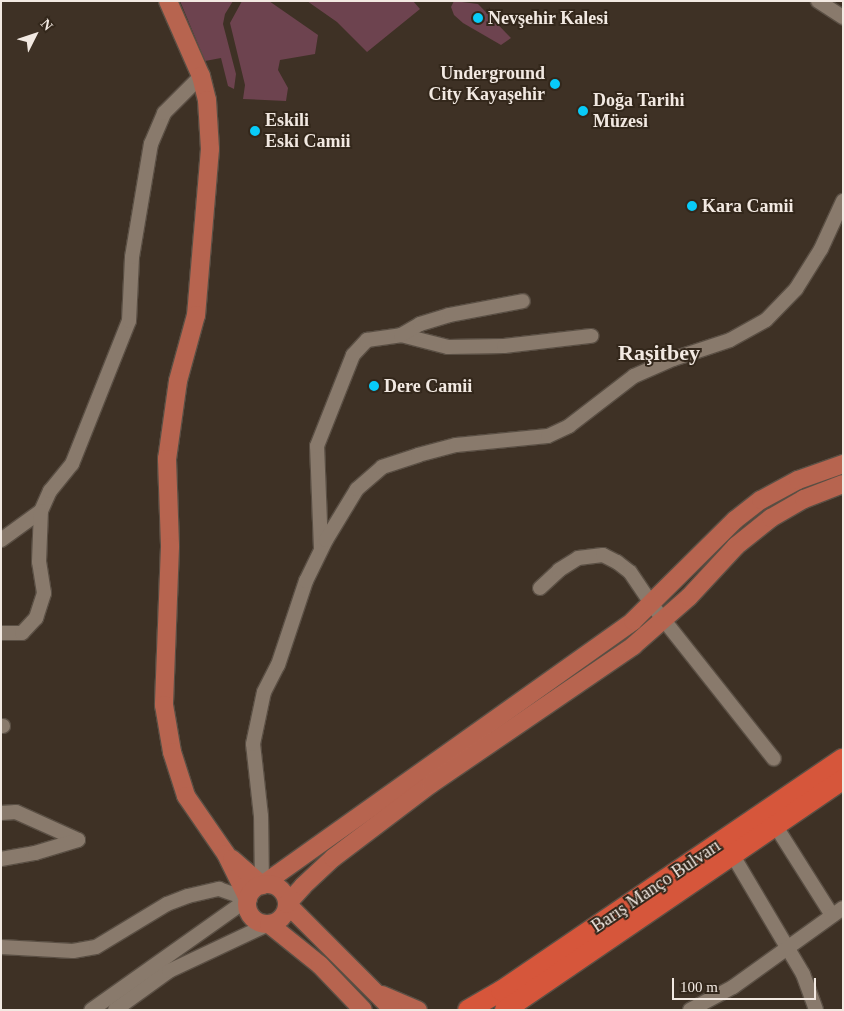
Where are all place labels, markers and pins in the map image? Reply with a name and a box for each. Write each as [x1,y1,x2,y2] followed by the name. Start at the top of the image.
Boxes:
[488,7,608,29] place label: Nevşehir Kalesi
[472,12,484,24] marker: Nevşehir Kalesi
[429,63,545,106] place label: Underground City Kayaşehir
[549,78,561,90] marker: Underground City Kayaşehir
[593,90,685,132] place label: Doğa Tarihi Müzesi
[577,105,589,117] marker: Doğa Tarihi Müzesi
[265,110,351,152] place label: Eskili Eski Camii
[249,125,261,137] marker: Eskili Eski Camii
[702,195,793,217] place label: Kara Camii
[686,200,698,212] marker: Kara Camii
[384,375,472,397] place label: Dere Camii
[368,380,380,392] marker: Dere Camii

